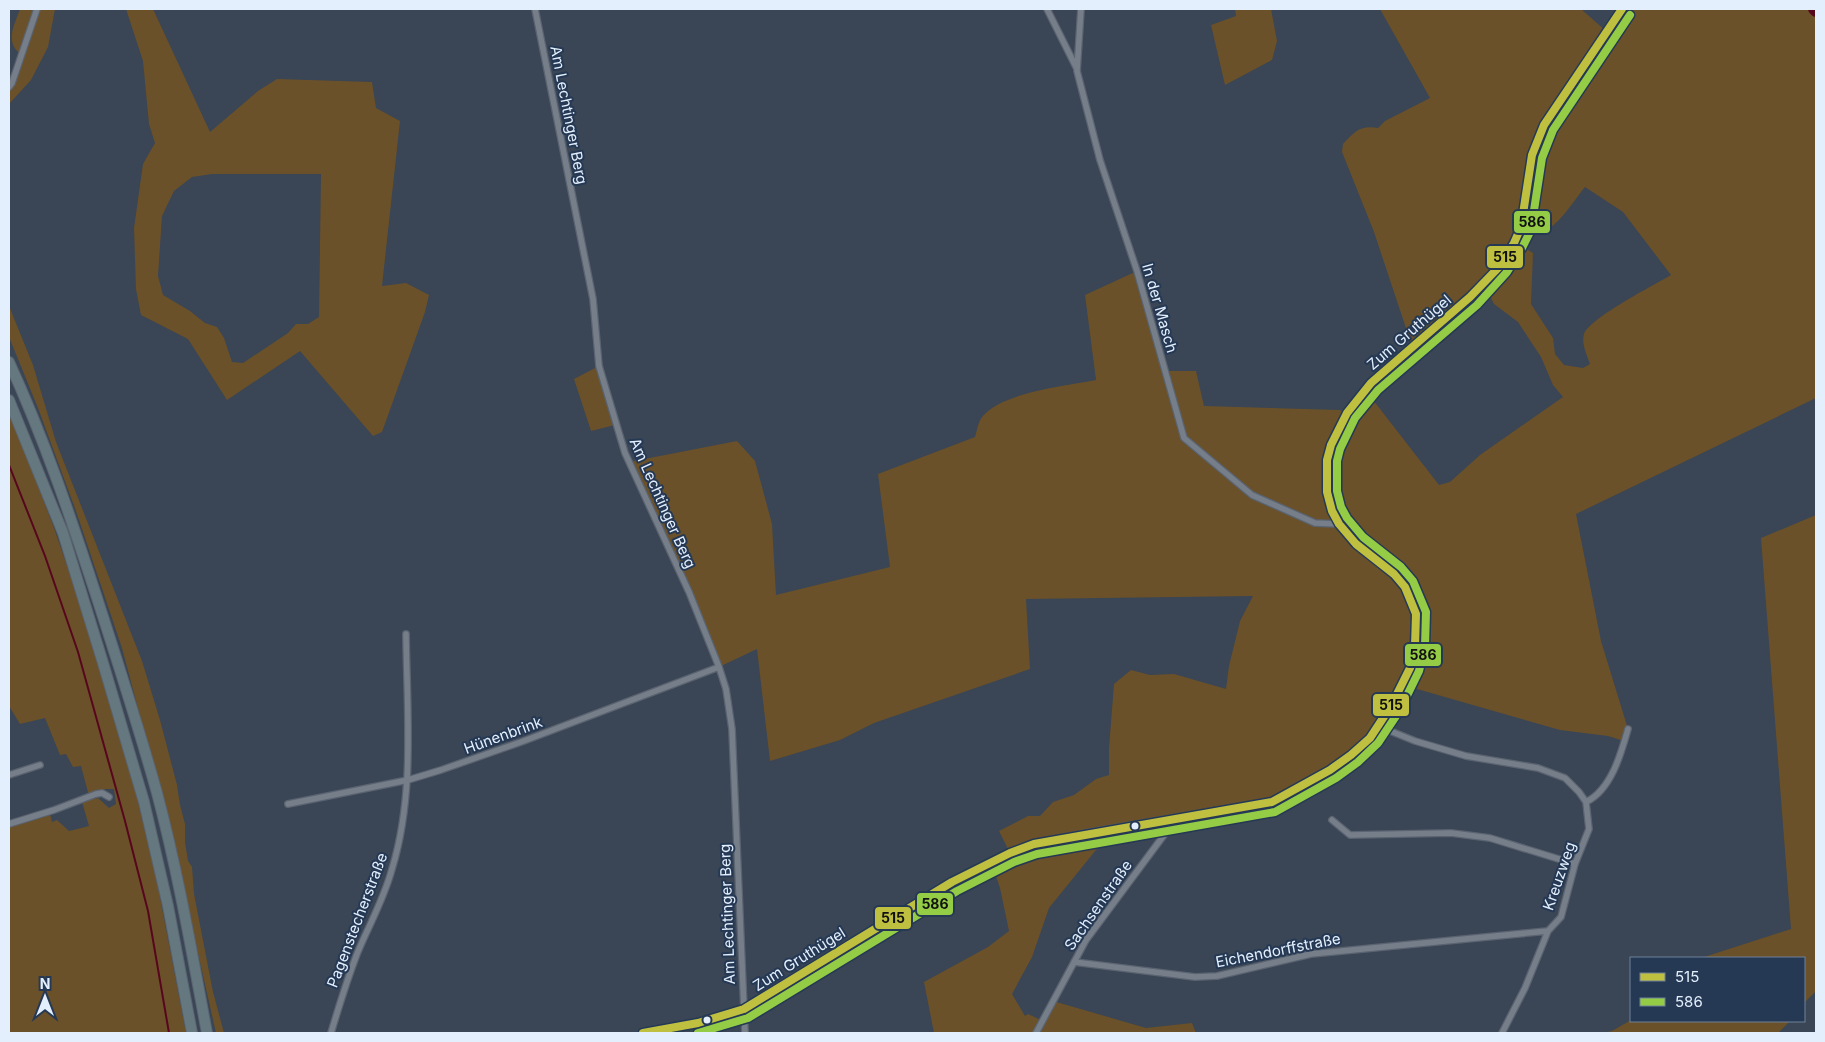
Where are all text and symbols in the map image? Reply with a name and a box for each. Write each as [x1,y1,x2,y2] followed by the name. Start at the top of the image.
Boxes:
[546,44,592,186] street label: Am Lechtinger Berg
[1513,210,1551,234] line badge: 586
[1518,213,1546,230] text: 586
[1486,245,1524,269] line badge: 515
[1493,248,1517,265] text: 515
[1138,261,1182,355] street label: In der Masch
[1363,290,1455,374] street label: Zum Gruthügel
[626,435,700,571] street label: Am Lechtinger Berg
[1404,643,1442,667] line badge: 586
[1409,646,1437,663] text: 586
[1372,693,1410,717] line badge: 515
[1379,696,1403,713] text: 515
[461,712,546,758] street label: Hünenbrink
[1130,821,1140,831] unlabelled marker
[1538,839,1580,913] street label: Kreuzweg
[715,843,739,985] street label: Am Lechtinger Berg
[323,850,391,990] street label: Pagenstecherstraße
[1060,856,1136,954] street label: Sachsenstraße
[916,892,954,916] line badge: 586
[921,895,949,912] text: 586
[874,906,912,930] line badge: 515
[881,909,905,926] text: 515
[749,923,849,995] street label: Zum Gruthügel
[1214,929,1342,971] street label: Eichendorffstraße
[1630,957,1805,1022] legend
[1675,967,1699,986] text: 515
[20,972,70,1022] north arrow
[40,975,50,992] text: N
[1675,992,1703,1011] text: 586
[702,1015,712,1025] unlabelled marker

